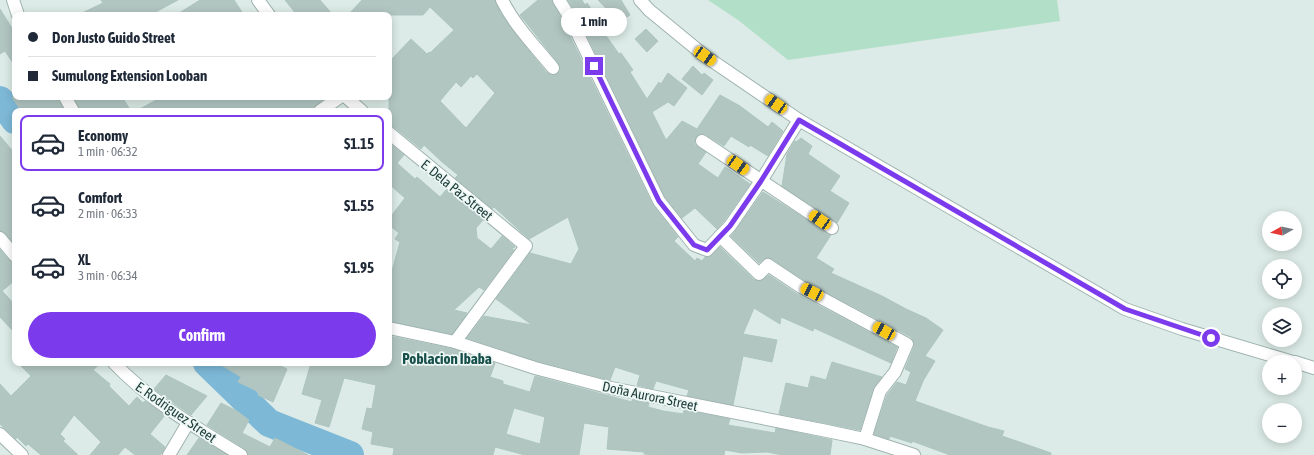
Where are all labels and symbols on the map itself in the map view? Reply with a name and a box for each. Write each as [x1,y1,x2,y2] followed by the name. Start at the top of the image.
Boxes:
[561,8,627,36] callout: 1 min
[692,44,718,68] car
[585,57,603,75] route end
[763,92,789,116] car
[725,153,751,177] car
[418,156,496,224] street label: E. Dela Paz Street
[807,208,833,232] car
[1262,211,1302,251] north arrow
[799,281,825,303] car
[871,320,897,342] car
[1202,329,1220,347] route start
[402,350,492,367] district label: Poblacion Ibaba
[133,378,219,446] street label: E. Rodriguez Street
[601,378,699,414] street label: Doña Aurora Street

